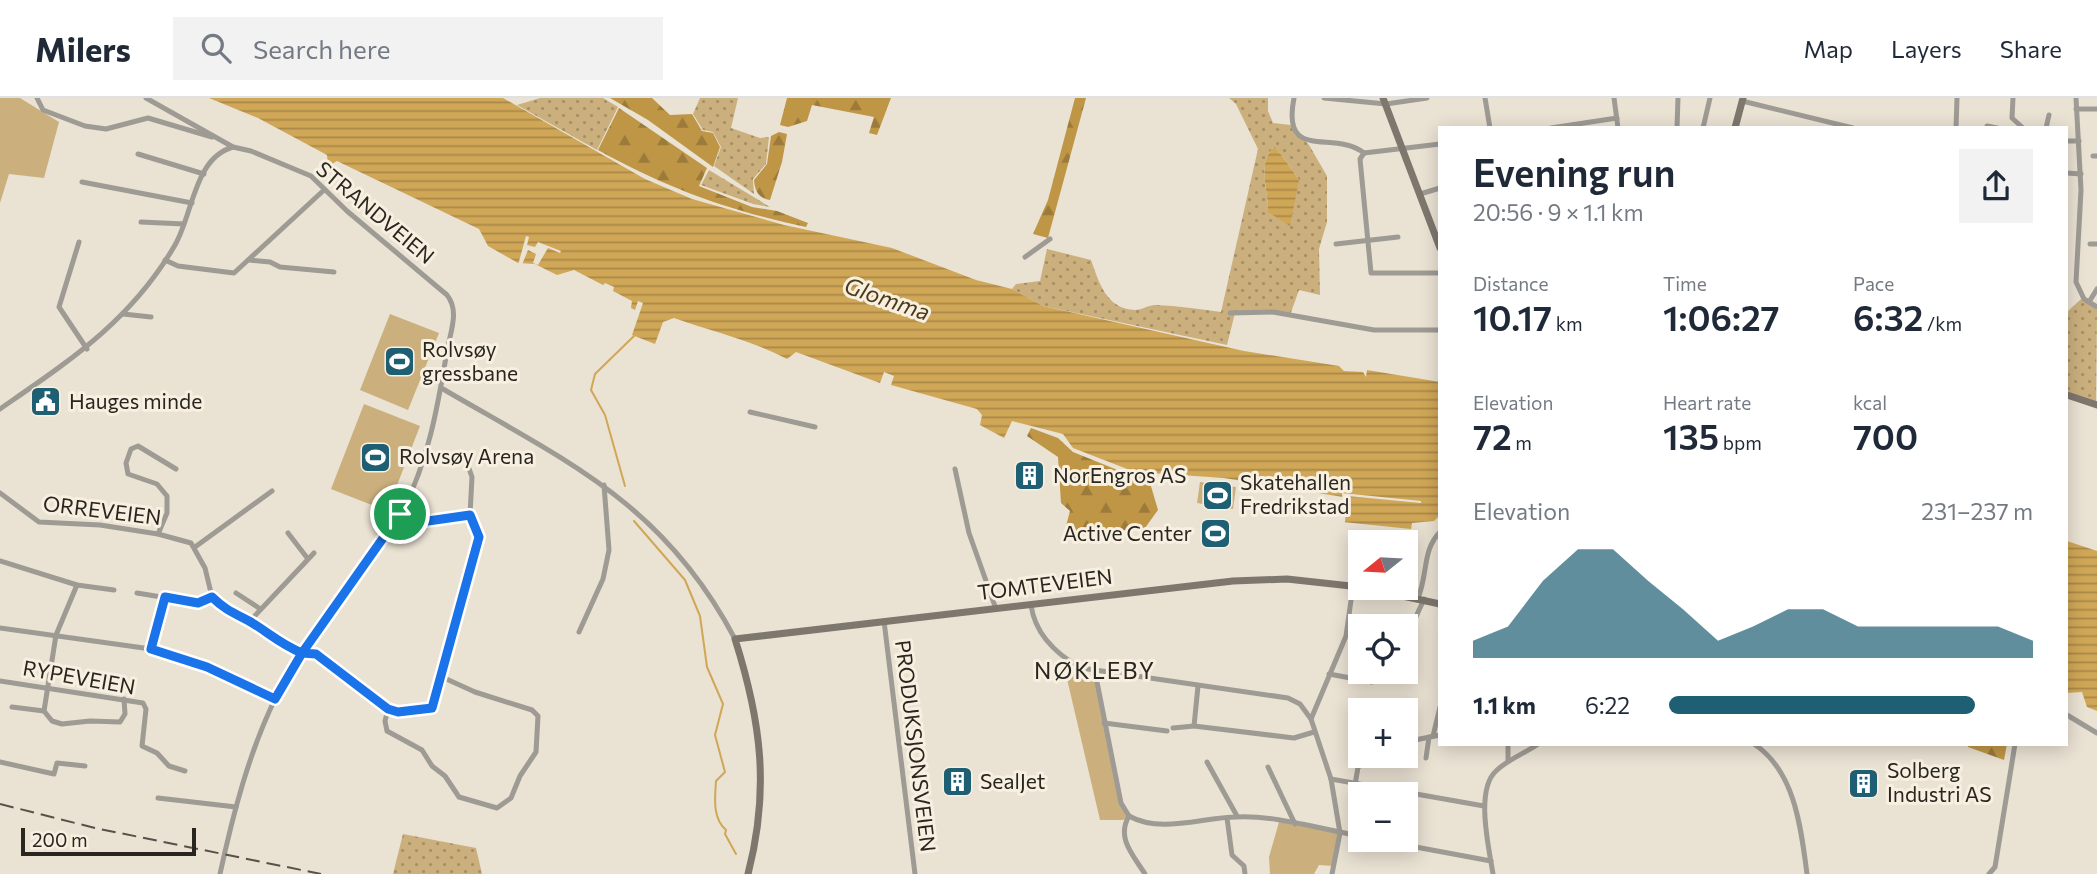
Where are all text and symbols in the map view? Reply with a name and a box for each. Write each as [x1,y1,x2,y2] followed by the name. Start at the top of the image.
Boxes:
[173,17,663,80] search box
[35,28,131,69] text: Milers
[197,29,235,67] icon: search
[253,33,390,64] text: Search here
[1804,34,1853,63] text: Map
[1891,34,1962,63] text: Layers
[2000,34,2062,63] text: Share
[1473,148,1676,195] text: Evening run
[1959,149,2033,223] button: share
[312,155,440,268] street label: STRANDVEIEN
[1473,198,1644,226] text: 20:56 · 9 × 1.1 km
[841,270,934,326] water label: Glomma
[1473,272,1549,295] text: Distance
[1663,272,1707,295] text: Time
[1853,272,1894,295] text: Pace
[1473,295,1552,338] text: 10.17
[1663,295,1780,338] text: 1:06:27
[1853,295,1923,338] text: 6:32
[1552,312,1583,335] text: km
[1923,312,1962,335] text: /km
[422,336,518,385] place label: Rolvsøy gressbane
[382,345,416,379] sports icon: Rolvsøy gressbane
[29,385,63,419] public building icon: Hauges minde
[69,388,202,413] place label: Hauges minde
[1473,391,1553,414] text: Elevation
[1663,391,1751,414] text: Heart rate
[1853,391,1887,414] text: kcal
[1473,414,1512,457] text: 72
[1663,414,1719,457] text: 135
[1853,414,1918,457] text: 700
[1512,431,1532,454] text: m
[1719,431,1762,454] text: bpm
[359,440,393,474] sports icon: Rolvsøy Arena
[399,443,534,468] place label: Rolvsøy Arena
[1013,459,1047,493] building icon: NorEngros AS
[1053,462,1186,487] place label: NorEngros AS
[1240,469,1351,518] place label: Skatehallen Fredrikstad
[1200,478,1234,512] sports icon: Skatehallen Fredrikstad
[370,484,430,544] pin
[42,490,163,529] street label: ORREVEIEN
[381,495,419,533] icon: arrive
[1473,497,1570,525] text: Elevation
[1921,497,2033,525] text: 231–237 m
[1198,517,1232,551] sports icon: Active Center
[1063,520,1192,545] place label: Active Center
[1348,530,1418,600] north arrow
[1348,530,1418,852] map controls
[976,563,1114,604] street label: TOMTEVEIEN
[1348,614,1418,684] button: locate
[891,638,942,853] street label: PRODUKSJONSVEIEN
[21,654,138,699] street label: RYPEVEIEN
[1034,656,1156,684] district label: NØKLEBY
[1473,691,1536,719] text: 1.1 km
[1585,691,1630,719] text: 6:22
[1348,698,1418,768] button: +
[1887,757,1991,806] place label: Solberg Industri AS
[940,765,974,799] building icon: SealJet
[1847,766,1881,800] building icon: Solberg Industri AS
[980,768,1045,793] place label: SealJet
[1348,782,1418,852] button: −
[21,825,196,857] scale bar
[32,828,88,851] text: 200 m

